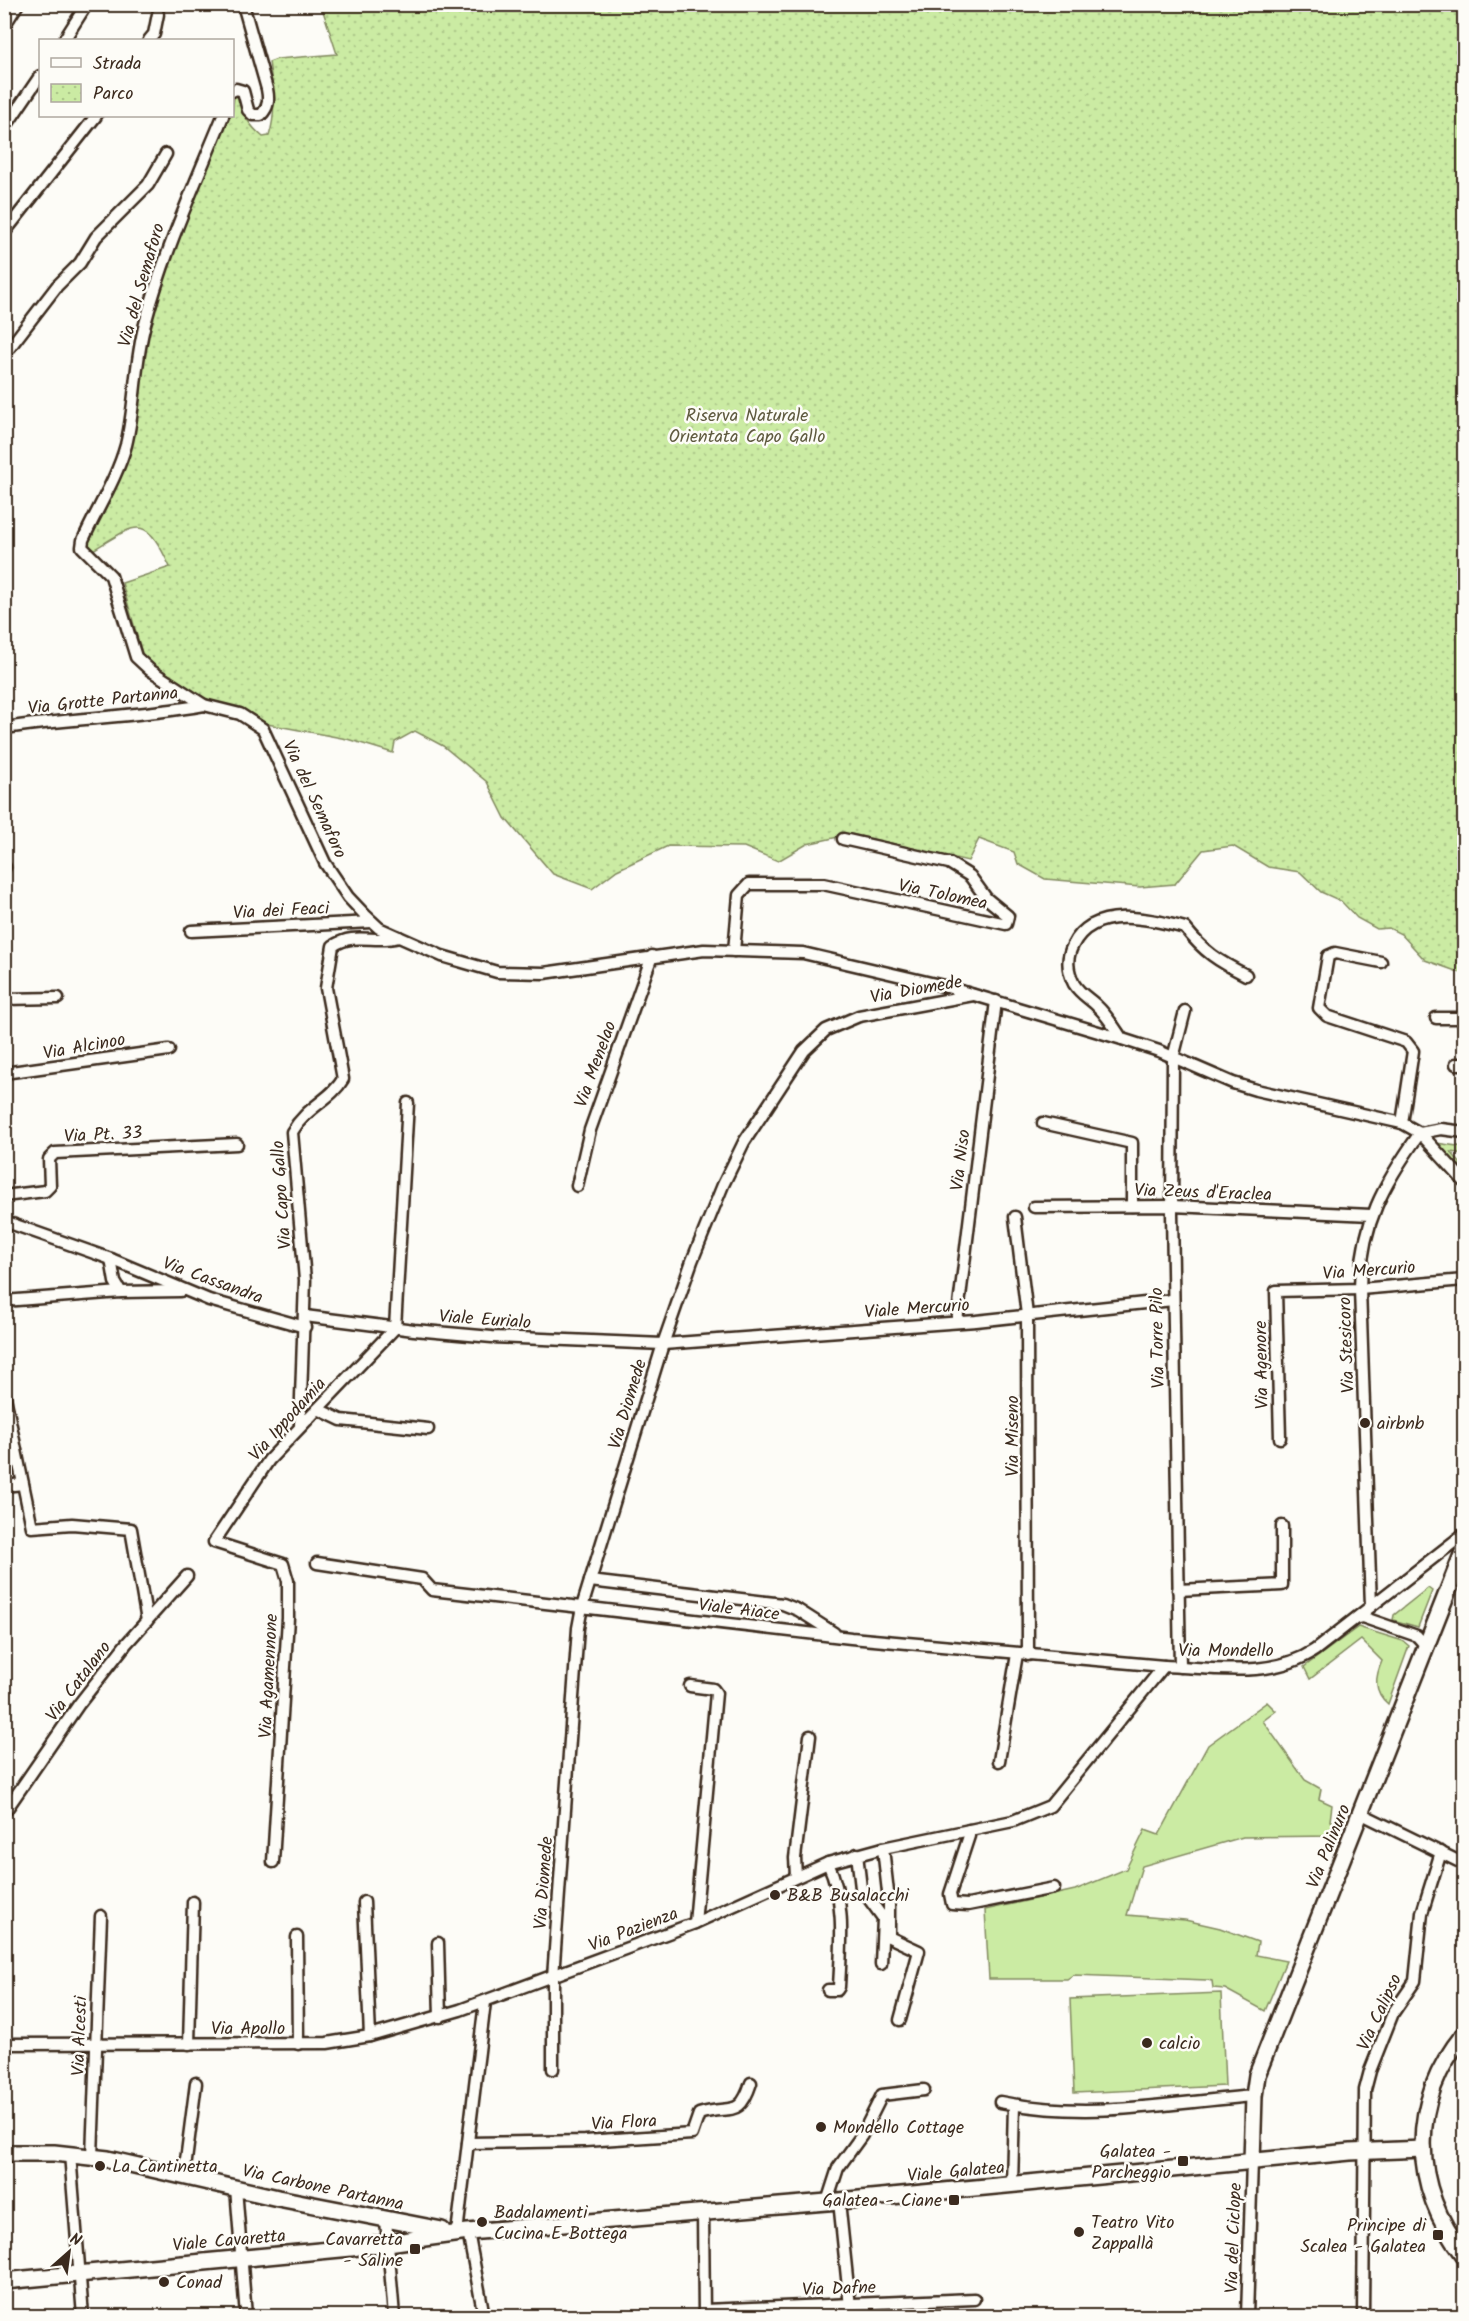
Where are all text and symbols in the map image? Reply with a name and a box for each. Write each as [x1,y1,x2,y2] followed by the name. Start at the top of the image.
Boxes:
[39,39,234,117] legend
[93,50,141,79] text: Strada
[93,80,133,109] text: Parco
[111,220,174,351] street label: Via del Semaforo
[669,402,825,452] park label: Riserva Naturale Orientata Capo Gallo
[27,679,180,724] street label: Via Grotte Partanna
[274,736,354,864] street label: Via del Semaforo
[895,872,990,919] street label: Via Tolomea
[232,894,331,928] street label: Via dei Feaci
[868,968,965,1013] street label: Via Diomede
[567,1017,626,1112] street label: Via Menelao
[41,1026,128,1069] street label: Via Alcinoo
[63,1119,143,1152] street label: Via Pt. 33
[943,1128,980,1193] street label: Via Niso
[264,1139,301,1250] street label: Via Capo Gallo
[1134,1177,1272,1210] street label: Via Zeus d'Eraclea
[158,1250,267,1313] street label: Via Cassandra
[1322,1254,1416,1289] street label: Via Mercurio
[1143,1287,1174,1389] street label: Via Torre Pilo
[864,1291,971,1328] street label: Viale Mercurio
[1331,1296,1364,1394] street label: Via Stesicoro
[438,1303,532,1338] street label: Viale Eurialo
[1247,1320,1278,1410] street label: Via Agenore
[601,1356,656,1453] street label: Via Diomede
[242,1371,334,1469] street label: Via Ippodamia
[999,1395,1028,1477] street label: Via Miseno
[1377,1410,1425,1439] place label: airbnb
[1358,1416,1372,1430] marker: airbnb
[696,1591,781,1630] street label: Viale Aiace
[252,1613,287,1739] street label: Via Agamennone
[39,1635,119,1728] street label: Via Catalano
[1178,1637,1274,1666] street label: Via Mondello
[1299,1800,1359,1893] street label: Via Palinuro
[527,1836,562,1931] street label: Via Diomede
[787,1882,910,1911] place label: B&B Busalacchi
[768,1888,782,1902] marker: B&B Busalacchi
[584,1900,683,1961] street label: Via Pazienza
[1350,1969,1411,2056] street label: Via Calipso
[65,1995,96,2076] street label: Via Alcesti
[211,2015,285,2044] street label: Via Apollo
[1159,2030,1200,2059] place label: calcio
[1140,2036,1154,2050] marker: calcio
[590,2107,658,2140] street label: Via Flora
[833,2114,964,2143] place label: Mondello Cottage
[814,2120,828,2134] marker: Mondello Cottage
[1092,2138,1171,2188] place label: Galatea - Parcheggio
[112,2153,218,2182] place label: La Cantinetta
[906,2154,1006,2191] street label: Viale Galatea
[1176,2154,1190,2168] marker: Galatea - Parcheggio
[239,2157,406,2220] street label: Via Carbone Partanna
[93,2159,107,2173] marker: La Cantinetta
[1218,2182,1251,2294] street label: Via del Ciclope
[822,2187,942,2216] place label: Galatea - Ciane
[947,2193,961,2207] marker: Galatea - Ciane
[494,2199,627,2249] place label: Badalamenti Cucina E Bottega
[1091,2209,1174,2259] place label: Teatro Vito Zappallà
[1301,2212,1427,2262] place label: Principe di Scalea - Galatea
[475,2215,489,2229] marker: Badalamenti Cucina E Bottega
[39,2222,99,2282] north arrow
[171,2222,287,2261] street label: Viale Cavaretta
[1072,2225,1086,2239] marker: Teatro Vito Zappallà
[325,2226,403,2276] place label: Cavarretta - Saline
[65,2227,86,2253] text: N
[1431,2228,1445,2242] marker: Principe di Scalea - Galatea
[408,2242,422,2256] marker: Cavarretta - Saline
[176,2269,223,2298] place label: Conad
[802,2274,877,2305] street label: Via Dafne
[157,2275,171,2289] marker: Conad

